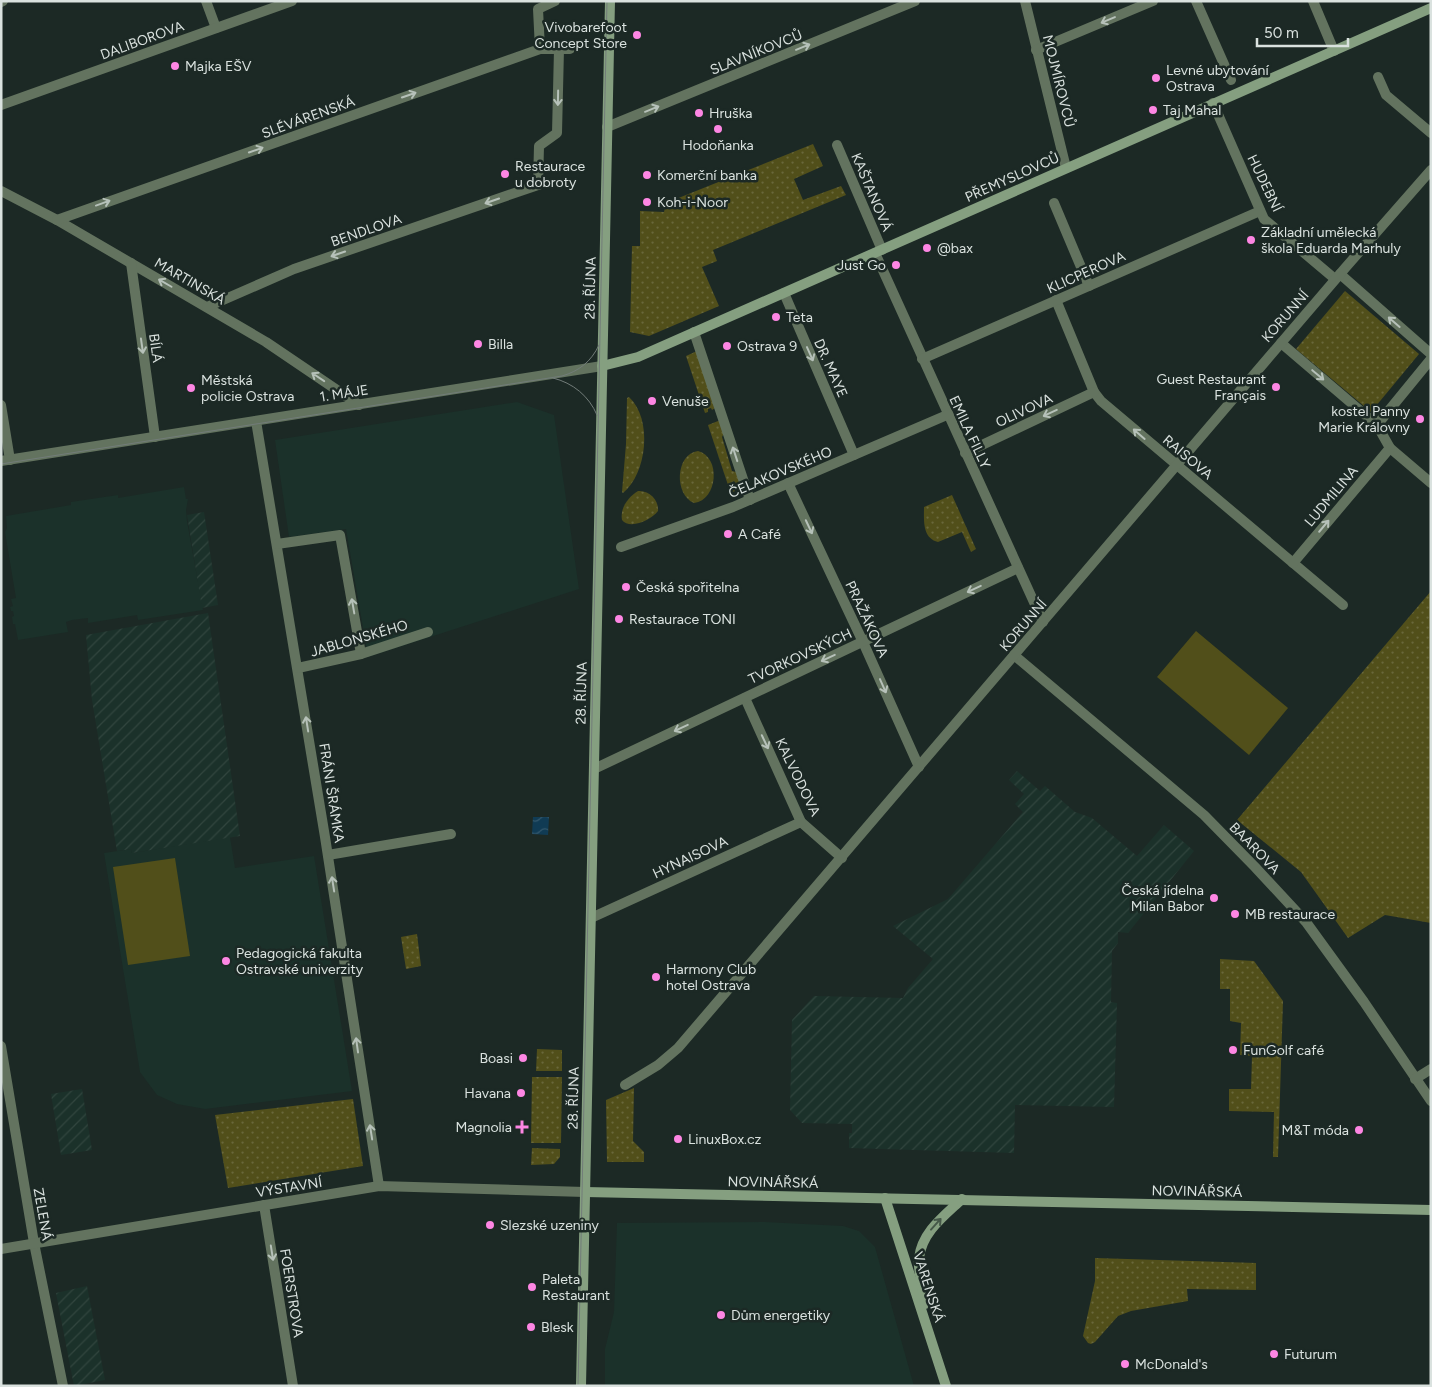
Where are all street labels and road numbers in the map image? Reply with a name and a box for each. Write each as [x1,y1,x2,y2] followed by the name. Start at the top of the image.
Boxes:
[98,17,187,63] street label: DALIBOROVA
[708,26,805,79] street label: SLAVNÍKOVCŮ
[1039,33,1078,129] street label: MOJMÍROVCŮ
[259,93,358,142] street label: SLÉVÁRENSKÁ
[962,149,1062,206] street label: PŘEMYSLOVCŮ
[847,150,896,234] street label: KAŠTANOVÁ
[1243,152,1286,216] street label: HUDEBNÍ
[329,210,404,250] street label: BENDLOVA
[1044,247,1129,297] street label: KLICPEROVA
[151,254,229,309] street label: MARTINSKÁ
[581,256,600,320] street label: 28. ŘÍJNA
[1258,286,1313,346] street label: KORUNNÍ
[145,332,166,364] street label: BÍLÁ
[810,336,851,400] street label: DR. MAYE
[319,381,370,406] street label: 1. MÁJE
[993,390,1056,431] street label: OLIVOVA
[945,393,994,472] street label: EMILA FILLY
[1159,432,1217,484] street label: RAISOVA
[726,443,835,502] street label: ČELAKOVSKÉHO
[1301,462,1362,530] street label: LUDMILINA
[841,578,892,661] street label: PRAŽÁKOVA
[996,595,1051,655] street label: KORUNNÍ
[308,616,410,661] street label: JABLONSKÉHO
[746,625,855,688] street label: TVORKOVSKÝCH
[572,661,591,725] street label: 28. ŘÍJNA
[771,735,824,820] street label: KALVODOVA
[315,742,348,845] street label: FRÁNI ŠRÁMKA
[1226,819,1284,878] street label: BAAROVA
[650,832,731,882] street label: HYNAISOVA
[564,1066,583,1130] street label: 28. ŘÍJNA
[727,1173,819,1192] street label: NOVINÁŘSKÁ
[255,1174,325,1201] street label: VÝSTAVNÍ
[1151,1182,1243,1201] street label: NOVINÁŘSKÁ
[30,1186,56,1242] street label: ZELENÁ
[276,1247,307,1339] street label: FOERSTROVA
[909,1250,948,1325] street label: VARENSKÁ

